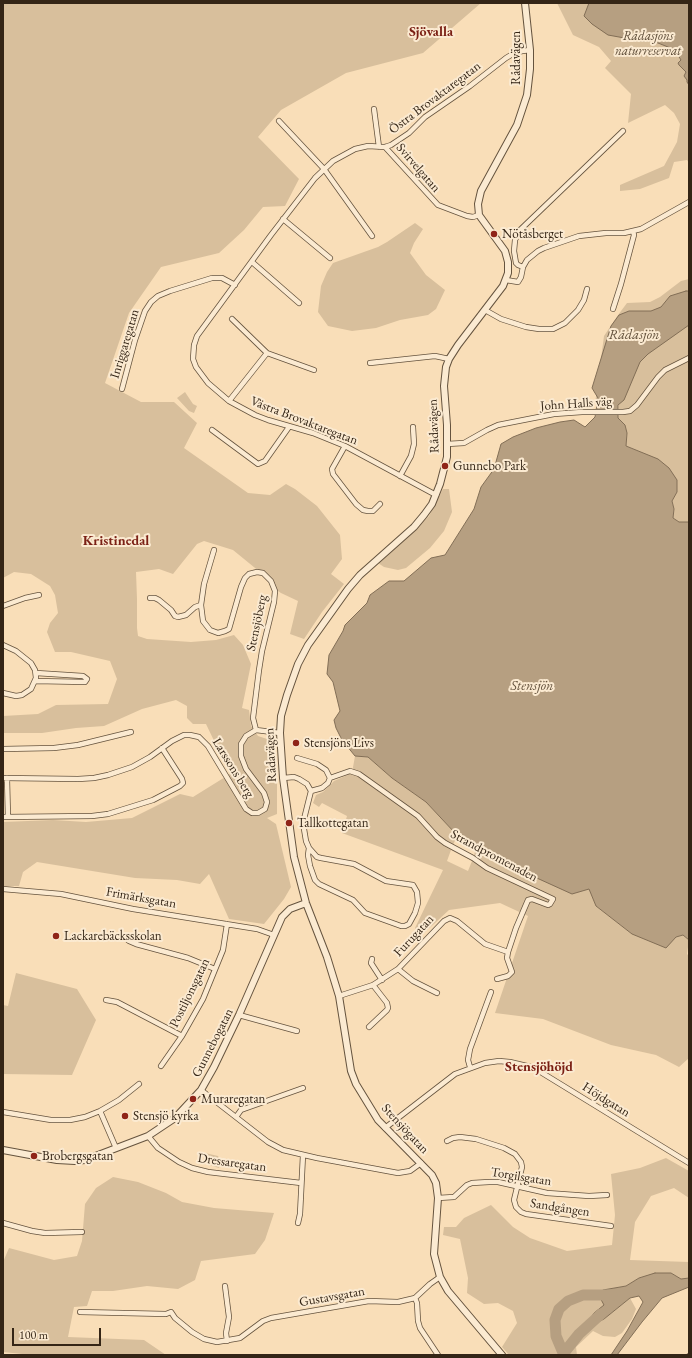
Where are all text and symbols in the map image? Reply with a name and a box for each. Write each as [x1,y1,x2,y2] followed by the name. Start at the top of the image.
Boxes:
[409,24,453,40] district label: Sjövalla
[615,28,681,59] park label: Rådasjöns naturreservat
[508,31,524,85] street label: Rådavägen
[386,58,484,138] street label: Östra Brovaktaregatan
[392,140,444,196] street label: Svirvelgatan
[502,226,563,242] place label: Nötåsberget
[489,229,499,239] marker: Nötåsberget
[107,307,143,381] street label: Inriggaregatan
[609,327,659,343] water label: Rådasjön
[248,393,360,449] street label: Västra Brovaktaregatan
[540,394,612,414] street label: John Halls väg
[425,399,443,453] street label: Rådavägen
[453,458,526,474] place label: Gunnebo Park
[440,461,450,471] marker: Gunnebo Park
[83,533,149,549] district label: Kristinedal
[243,593,271,653] street label: Stensjöberg
[511,678,553,694] water label: Stensjön
[262,728,280,782] street label: Rådavägen
[209,735,257,801] street label: Larssons berg
[304,735,374,751] place label: Stensjöns Livs
[291,738,301,748] marker: Stensjöns Livs
[297,815,369,831] place label: Tallkottegatan
[284,818,294,828] marker: Tallkottegatan
[448,826,540,886] street label: Strandpromenaden
[105,884,177,912] street label: Frimärksgatan
[391,912,437,960] street label: Furugatan
[64,928,162,944] place label: Lackarebäcksskolan
[51,931,61,941] marker: Lackarebäcksskolan
[167,956,213,1030] street label: Postiljonsgatan
[189,1006,237,1080] street label: Gunnebogatan
[505,1059,573,1075] district label: Stensjöhöjd
[579,1079,633,1121] street label: Höjdgatan
[201,1091,265,1107] place label: Muraregatan
[188,1094,198,1104] marker: Muraregatan
[378,1101,432,1157] street label: Stensjögatan
[133,1108,199,1124] place label: Stensjö kyrka
[120,1111,130,1121] marker: Stensjö kyrka
[42,1148,113,1164] place label: Brobergsgatan
[197,1150,267,1176] street label: Dressaregatan
[29,1151,39,1161] marker: Brobergsgatan
[490,1165,552,1189] street label: Torgilsgatan
[529,1196,591,1220] street label: Sandgången
[298,1284,366,1310] street label: Gustavsgatan
[14,1320,103,1346] scale bar
[19,1327,48,1343] text: 100 m

